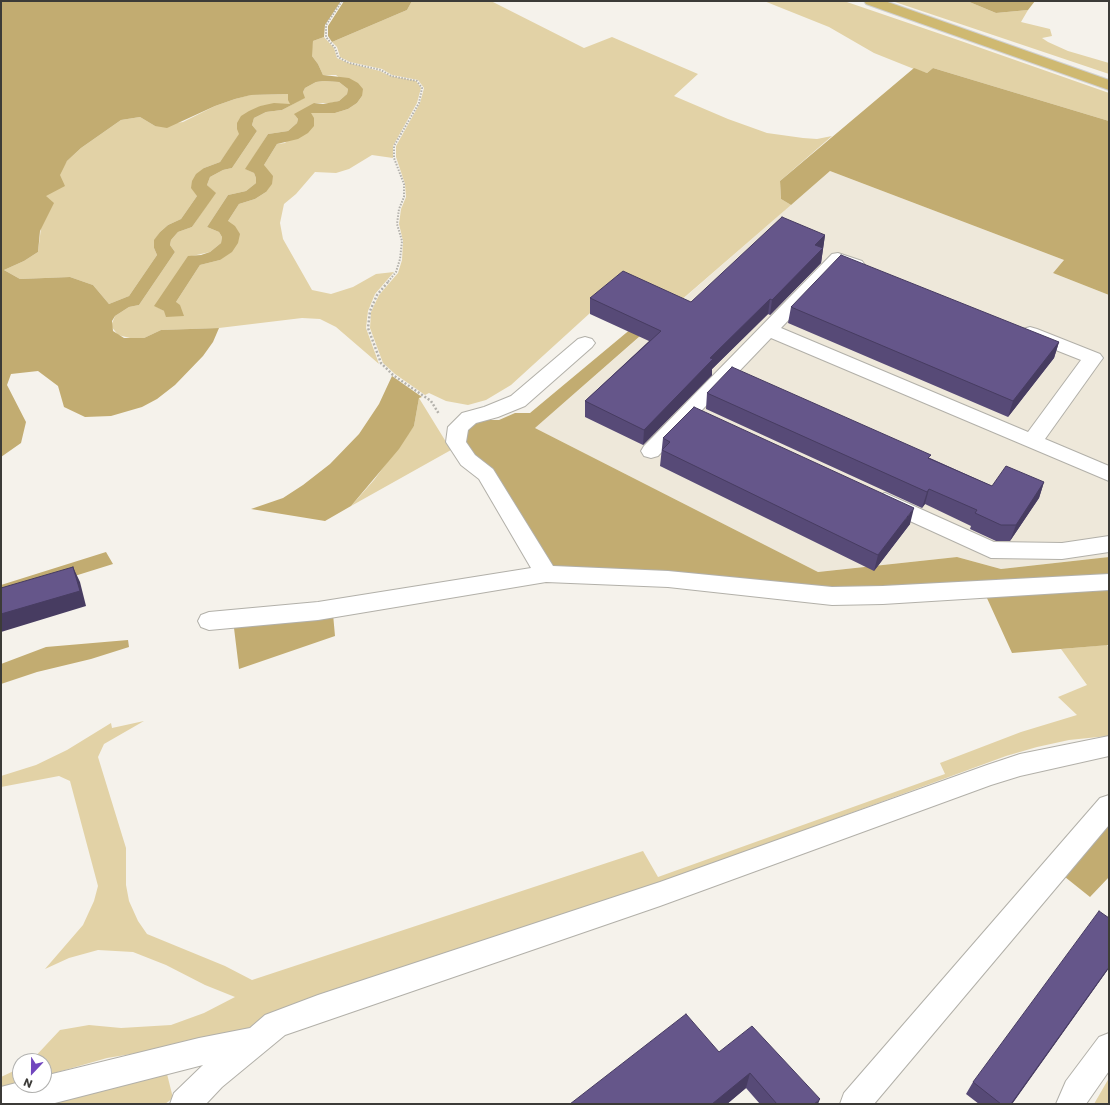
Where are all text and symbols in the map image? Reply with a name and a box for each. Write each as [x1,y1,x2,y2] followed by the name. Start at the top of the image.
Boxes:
[12,1053,52,1093] north arrow
[21,1074,35,1092] text: N

